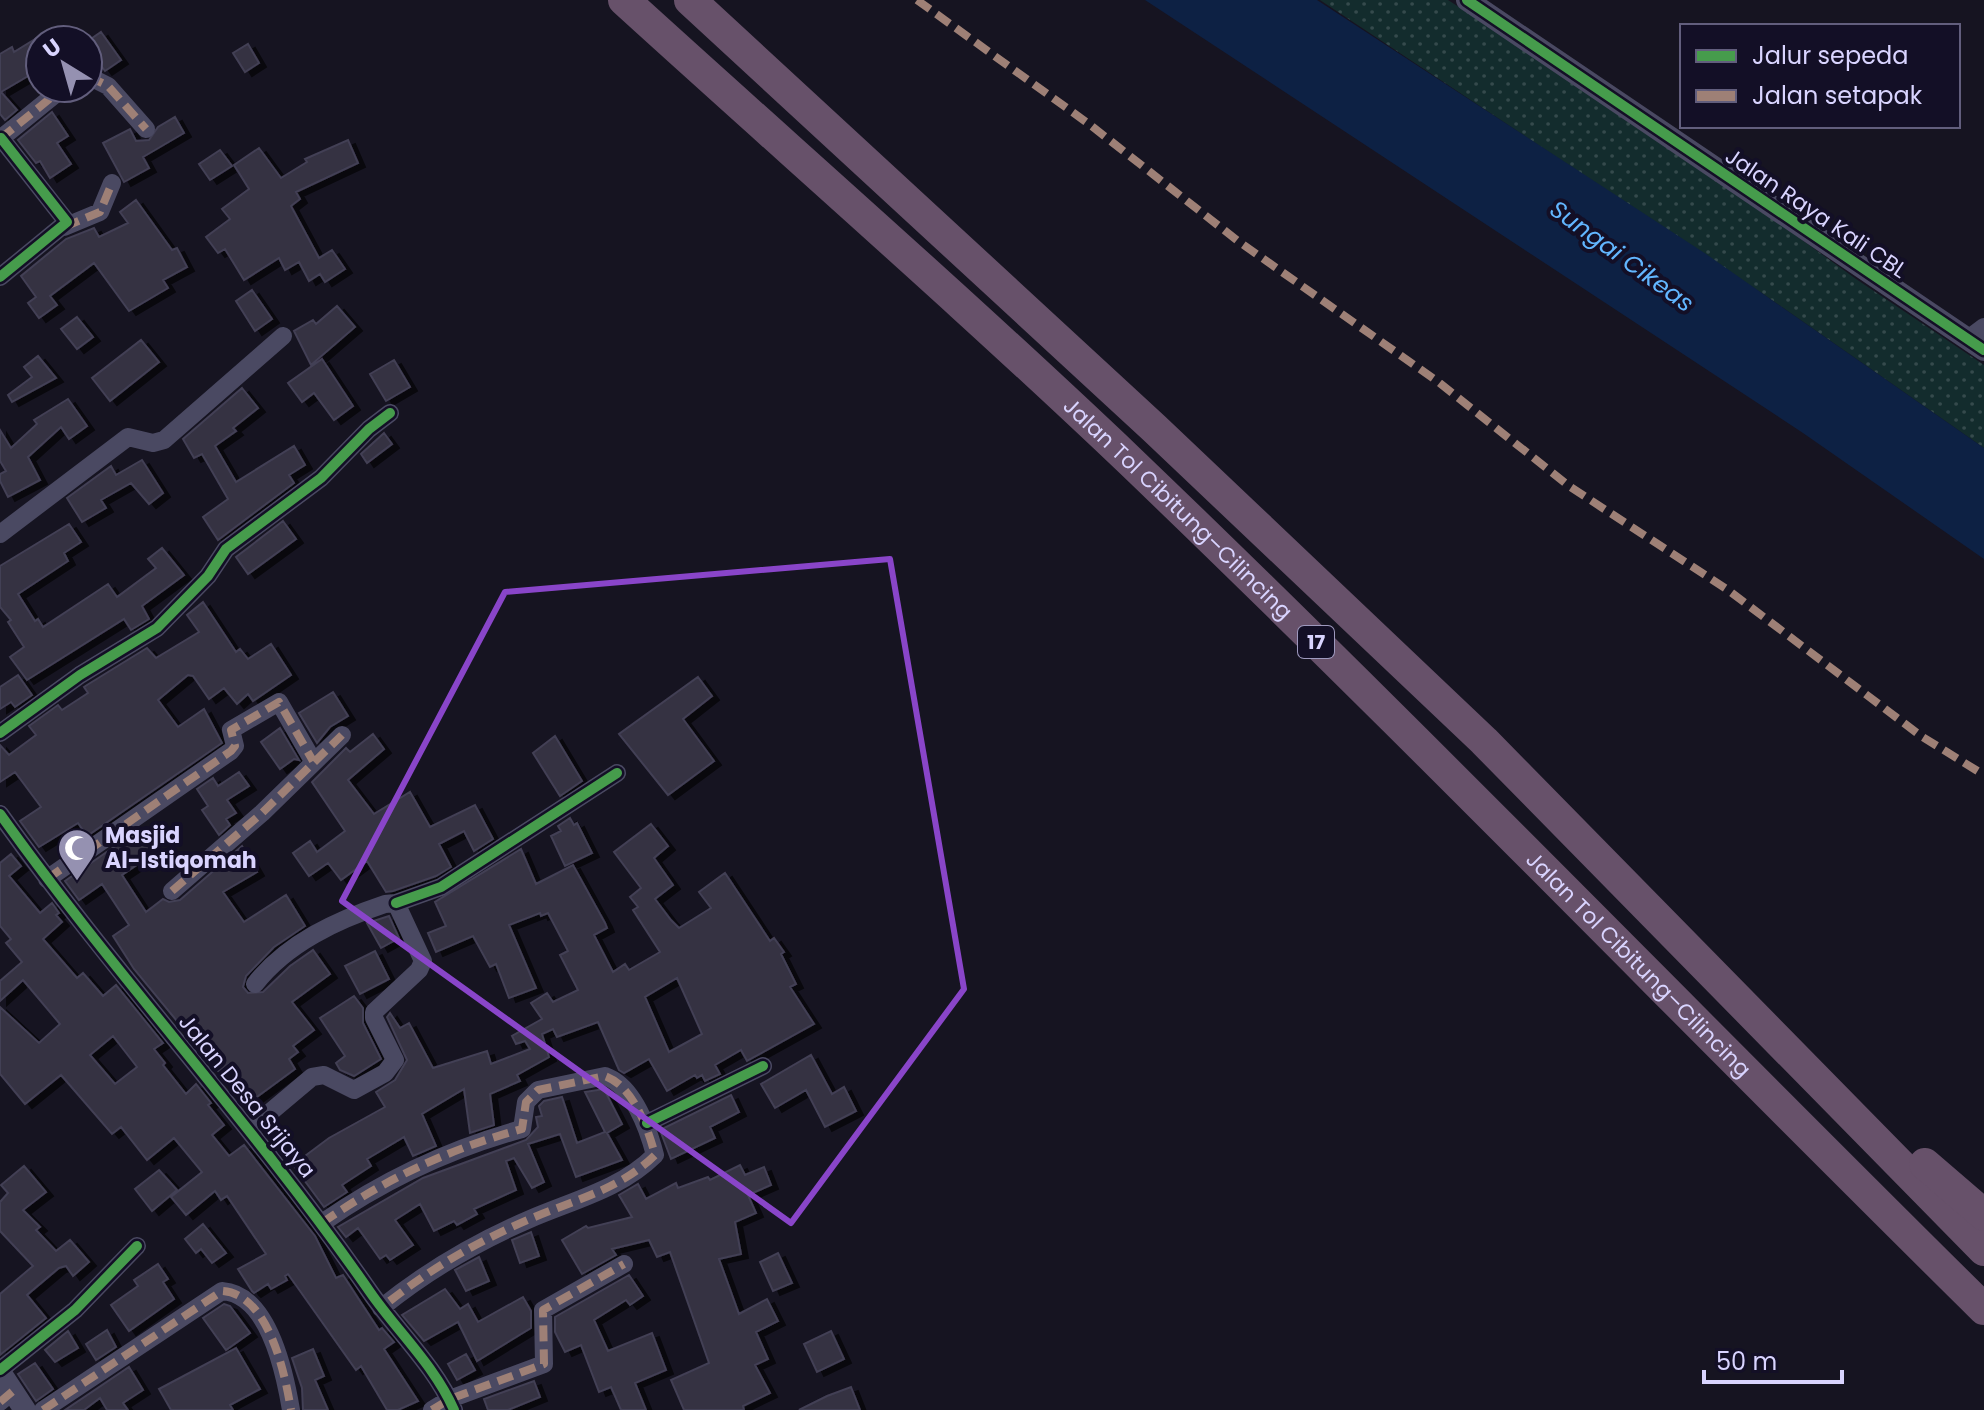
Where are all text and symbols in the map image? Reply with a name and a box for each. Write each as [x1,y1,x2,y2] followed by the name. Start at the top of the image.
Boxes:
[24,24,104,104] north arrow
[1680,24,1960,128] legend
[37,31,68,65] text: U
[1752,39,1909,72] text: Jalur sepeda
[1752,79,1923,112] text: Jalan setapak
[1719,141,1913,286] street label: Jalan Raya Kali CBL
[1543,193,1701,319] water label: Sungai Cikeas
[1057,390,1300,626] street label: Jalan Tol Cibitung–Cilincing
[1298,626,1334,658] road number: 17
[105,820,257,876] place label: Masjid Al-Istiqomah
[56,827,98,882] mosque icon: Masjid Al-Istiqomah
[1519,844,1758,1084] street label: Jalan Tol Cibitung–Cilincing
[171,1008,323,1184] street label: Jalan Desa Srijaya
[1704,1334,1842,1384] scale bar
[1716,1345,1777,1378] text: 50 m

